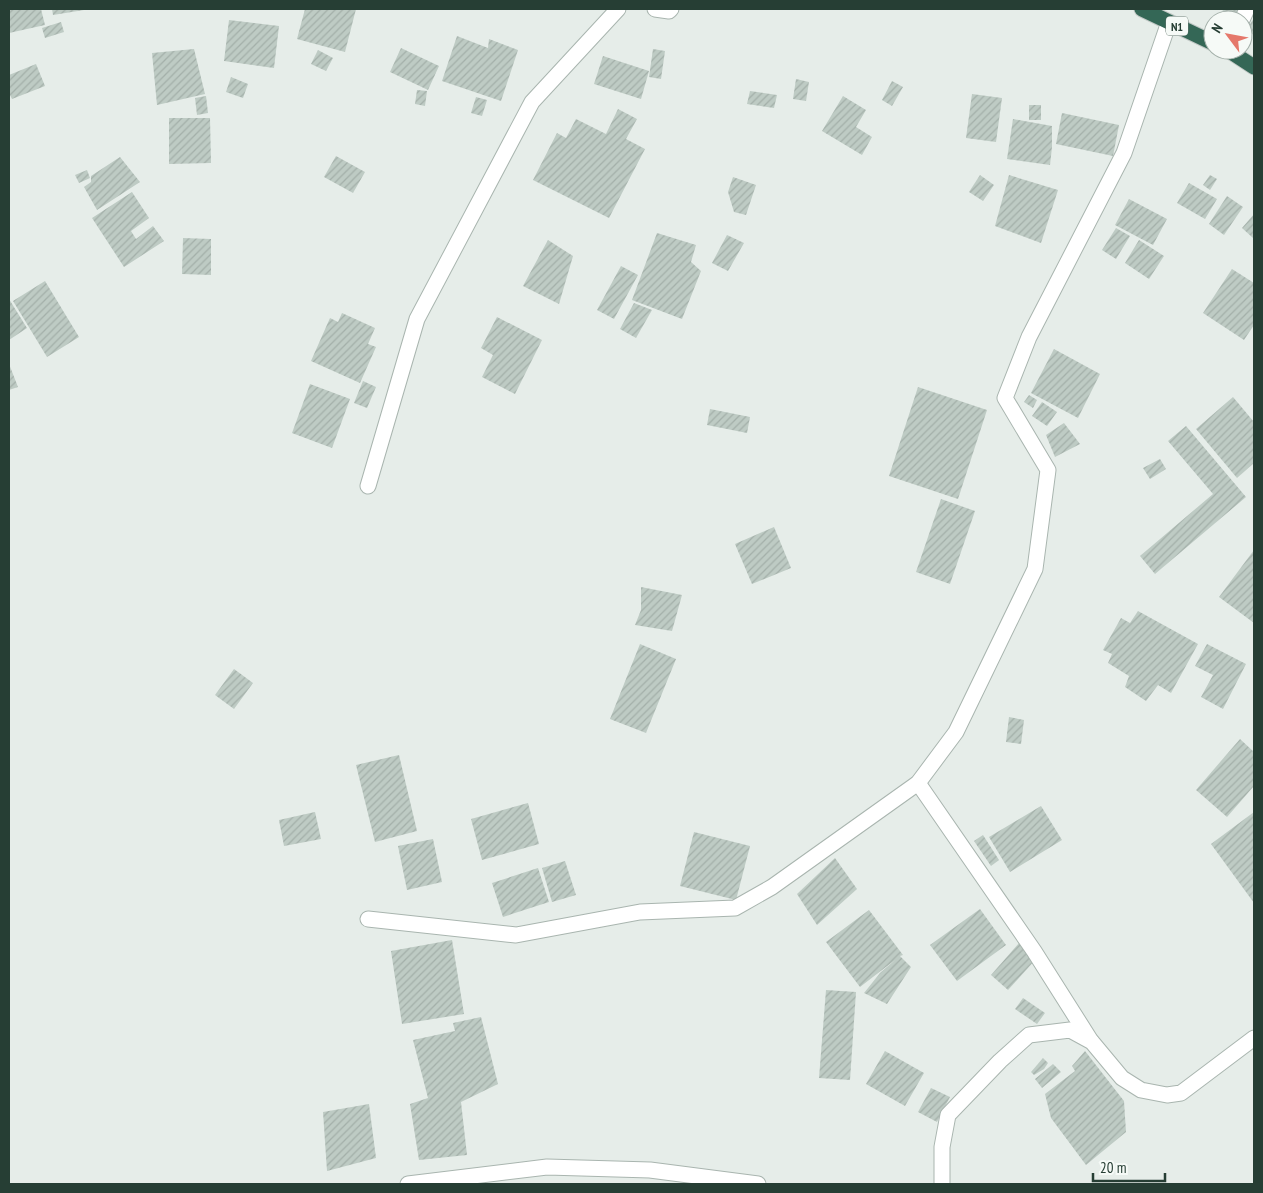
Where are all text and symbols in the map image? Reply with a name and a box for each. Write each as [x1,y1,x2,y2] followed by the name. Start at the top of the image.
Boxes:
[1203,10,1253,60] north arrow
[1166,16,1188,36] road number: N1
[1207,20,1227,36] text: N
[1093,1150,1166,1182] scale bar
[1100,1158,1126,1177] text: 20 m

